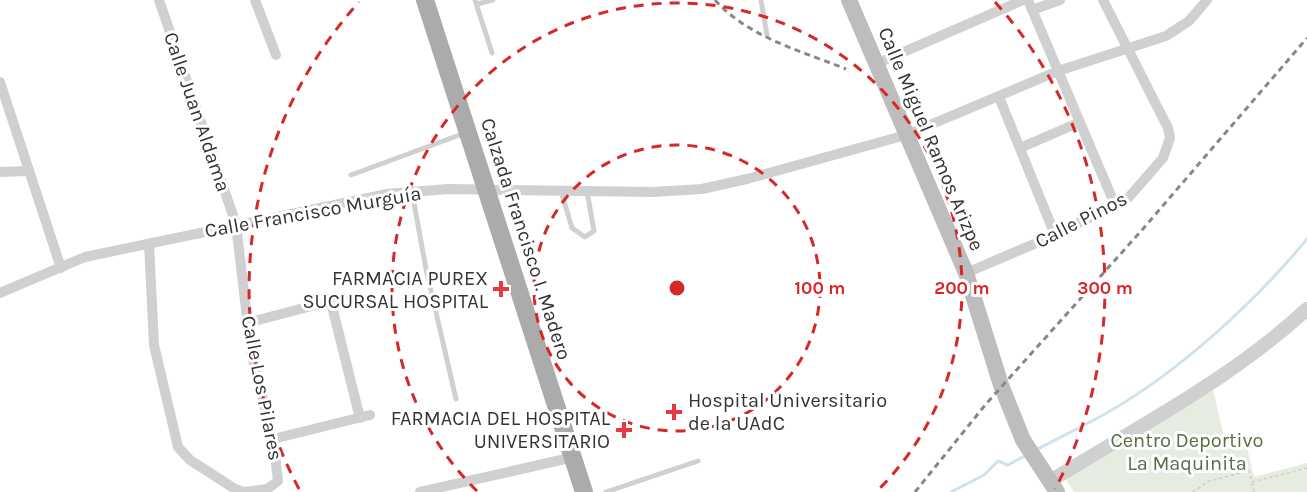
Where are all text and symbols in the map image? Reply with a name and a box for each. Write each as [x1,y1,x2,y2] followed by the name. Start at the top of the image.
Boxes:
[873,24,989,254] street label: Calle Miguel Ramos Arizpe
[159,29,235,195] street label: Calle Juan Aldama
[476,115,576,363] street label: Calzada Francisco I. Madero
[203,182,423,242] street label: Calle Francisco Murguía
[1031,187,1131,253] street label: Calle Pinos
[303,267,489,313] place label: FARMACIA PUREX SUCURSAL HOSPITAL
[795,277,845,299] text: 100 m
[934,277,990,299] text: 200 m
[1077,277,1133,299] text: 300 m
[667,278,687,298] centre of rings
[492,280,510,298] marker: FARMACIA PUREX SUCURSAL HOSPITAL
[237,314,287,462] street label: Calle Los Pilares
[688,389,887,435] place label: Hospital Universitario de la UAdC
[665,403,683,421] marker: Hospital Universitario de la UAdC
[391,407,611,453] place label: FARMACIA DEL HOSPITAL UNIVERSITARIO
[615,421,633,439] marker: FARMACIA DEL HOSPITAL UNIVERSITARIO
[1111,429,1263,475] park label: Centro Deportivo La Maquinita

